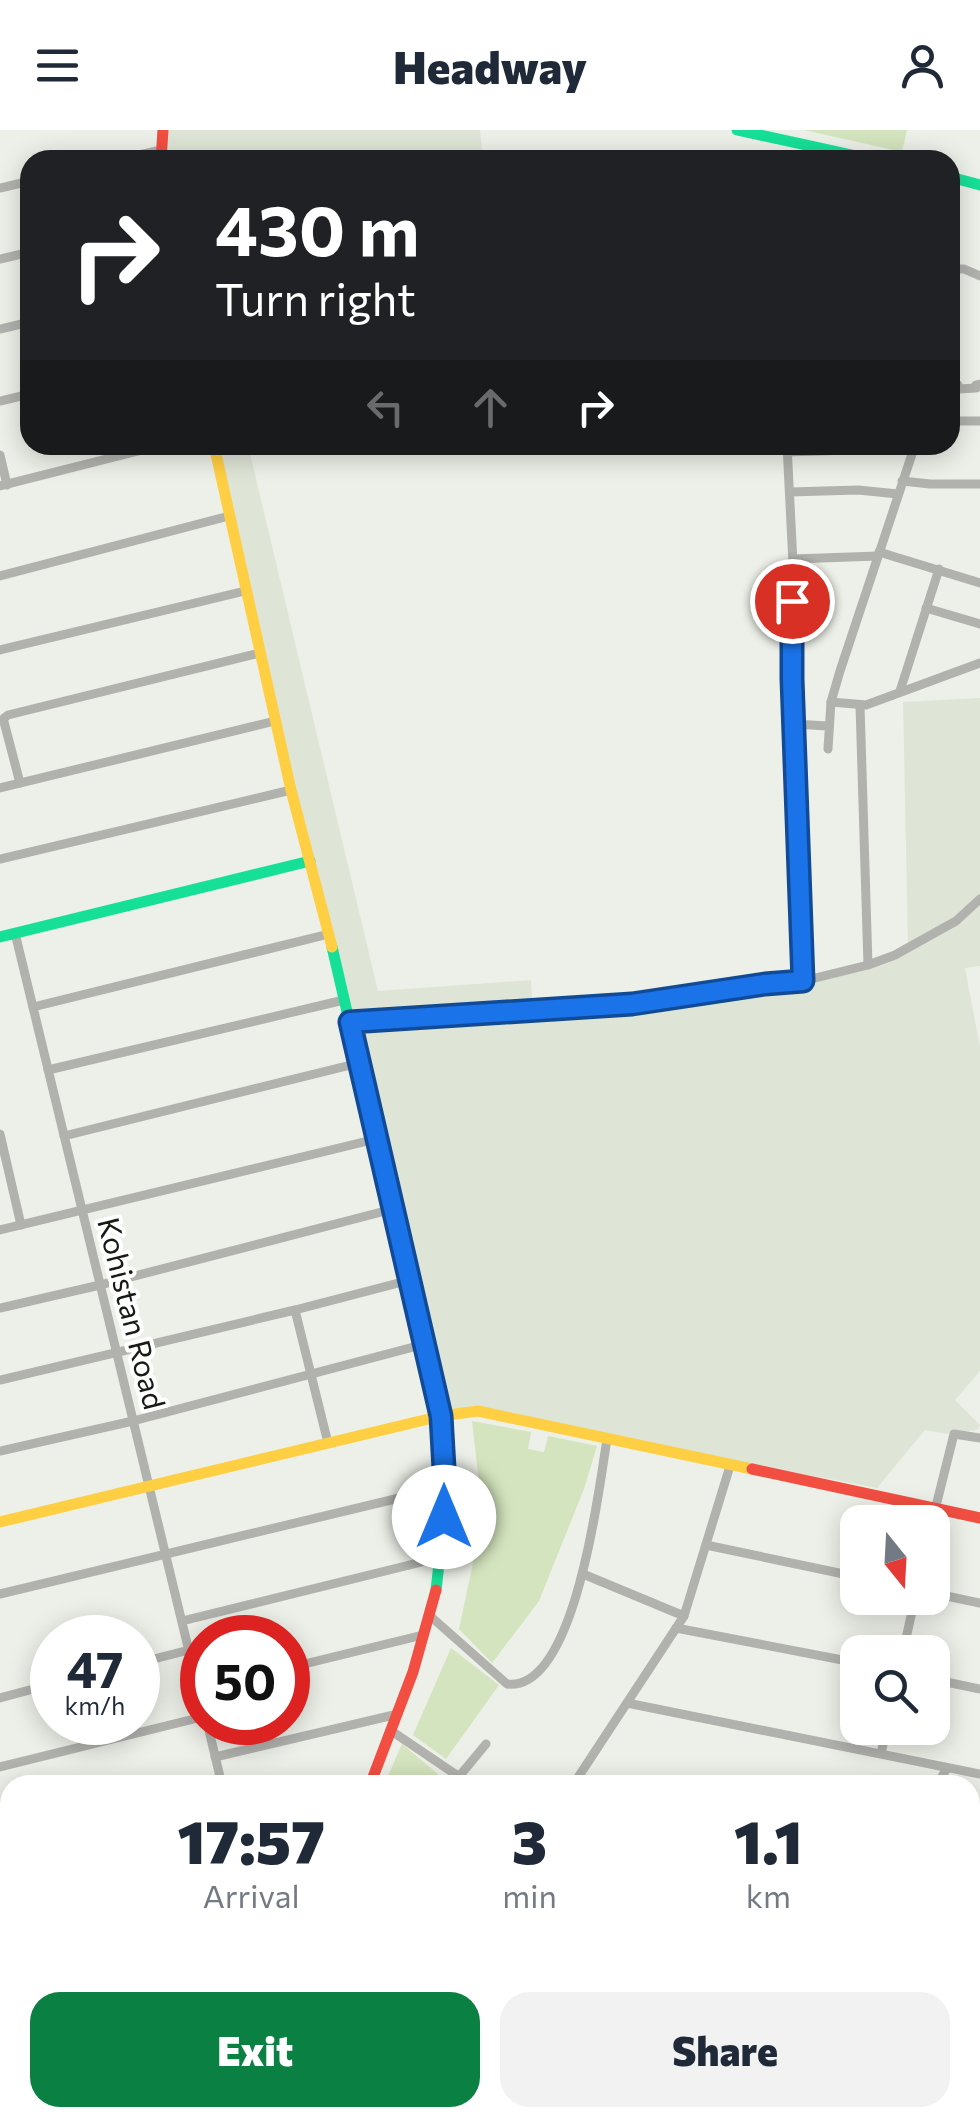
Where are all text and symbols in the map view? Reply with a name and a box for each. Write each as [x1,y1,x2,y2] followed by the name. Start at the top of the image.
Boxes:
[30,38,85,93] icon: menu
[393,38,587,93] text: Headway
[895,38,950,93] icon: person
[215,185,420,270] text: 430 m
[50,190,180,320] icon: right
[215,270,416,325] text: Turn right
[358,380,413,435] icon: left
[463,380,518,435] icon: ahead
[568,380,623,435] icon: right
[750,559,835,644] pin
[765,574,820,629] icon: arrive
[91,1213,175,1413] street label: Kohistan Road
[392,1465,496,1569] position arrow
[840,1505,950,1615] north arrow
[840,1505,950,1745] map controls
[180,1615,310,1745] speed limit sign: 50
[840,1635,950,1745] button: search
[66,1637,124,1698] text: 47
[65,1690,125,1720] text: km/h
[177,1803,325,1876] text: 17:57
[512,1803,547,1876] text: 3
[734,1803,803,1876] text: 1.1
[203,1875,300,1915] text: Arrival
[502,1875,557,1915] text: min
[746,1875,791,1915] text: km
[30,1992,480,2107] button: Exit
[500,1992,950,2107] button: Share

